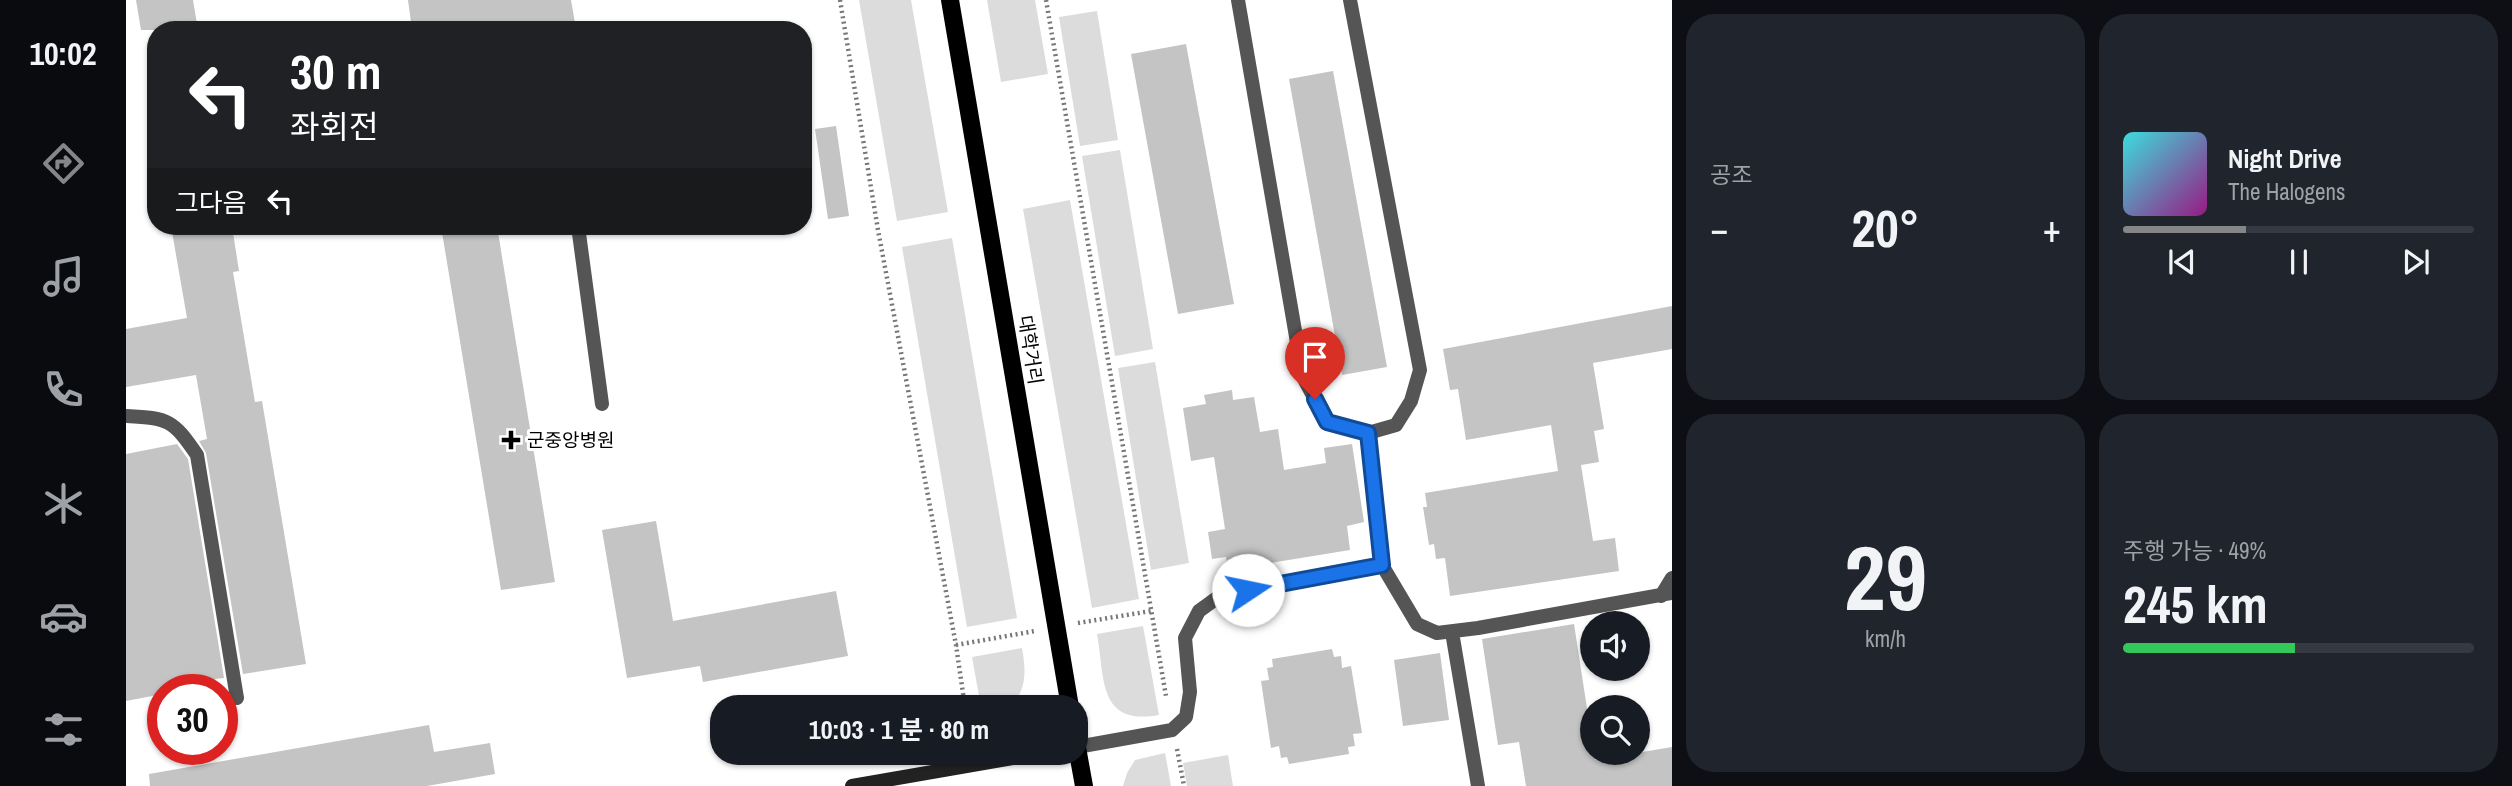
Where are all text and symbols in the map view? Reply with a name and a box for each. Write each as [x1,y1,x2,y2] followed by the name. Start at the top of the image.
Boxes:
[29,32,97,75] text: 10:02
[290,38,382,104] text: 30 m
[175,49,266,140] icon: left
[290,105,378,148] text: 좌회전
[39,139,88,188] icon: directions
[2228,141,2342,176] text: Night Drive
[1710,159,1752,190] text: 공조
[2228,176,2345,207] text: The Halogens
[261,182,299,220] icon: left
[175,185,247,220] text: 그다음
[1851,193,1920,263] text: 20°
[1710,203,1728,254] text: −
[2043,203,2061,254] text: +
[2163,243,2201,281] icon: previous
[2280,243,2318,281] icon: pause
[2397,243,2435,281] icon: next
[39,252,88,301] icon: music
[1013,313,1049,387] street label: 대학거리
[1285,327,1345,399] pin
[1296,338,1334,376] icon: arrive
[39,365,88,414] icon: phone
[527,427,614,453] place label: 군중앙병원
[501,430,521,450] marker: 군중앙병원
[39,479,88,528] icon: climate
[1844,516,1927,638] text: 29
[2123,535,2266,566] text: 주행 가능 · 49%
[1211,553,1285,627] position arrow
[2123,569,2268,639] text: 245 km
[39,592,88,641] icon: car
[1580,611,1650,765] map controls
[1580,611,1650,681] button: sound
[1865,623,1906,654] text: km/h
[147,674,238,765] speed limit sign: 30
[1580,695,1650,765] button: search
[39,705,88,754] icon: filters
[809,712,989,747] text: 10:03 · 1 분 · 80 m

